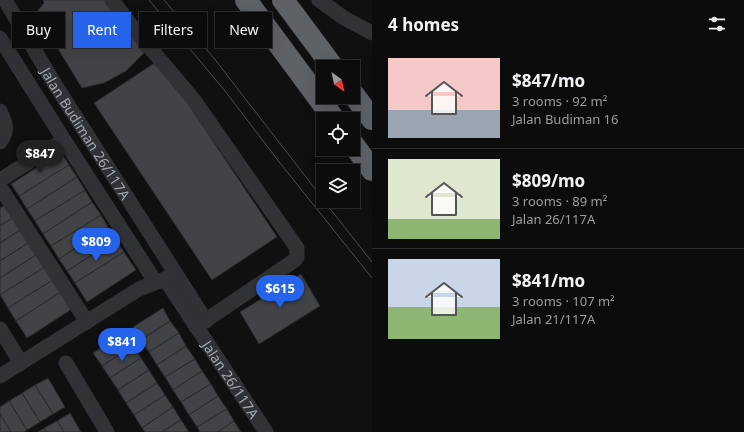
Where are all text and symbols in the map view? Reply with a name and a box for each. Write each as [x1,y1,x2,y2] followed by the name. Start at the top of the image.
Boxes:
[12,12,65,48] chip: Buy
[73,12,131,48] chip: Rent
[139,12,207,48] chip: Filters
[215,12,272,48] chip: New
[388,13,459,36] text: 4 homes
[706,13,728,35] icon: filters
[316,60,360,104] north arrow
[316,60,360,208] map controls
[36,62,135,203] street label: Jalan Budiman 26/117A
[512,69,585,92] text: $847/mo
[420,74,468,122] icon: home
[512,92,607,110] text: 3 rooms · 92 m²
[512,110,618,128] text: Jalan Budiman 16
[316,112,360,156] button: locate
[16,140,64,174] pin: $847
[25,144,55,162] text: $847
[316,164,360,208] button: layers
[512,169,585,192] text: $809/mo
[420,175,468,223] icon: home
[512,192,607,210] text: 3 rooms · 89 m²
[512,210,595,228] text: Jalan 26/117A
[72,228,120,262] pin: $809
[81,232,111,250] text: $809
[512,269,585,292] text: $841/mo
[256,275,304,309] pin: $615
[420,275,468,323] icon: home
[265,279,295,297] text: $615
[512,292,615,310] text: 3 rooms · 107 m²
[512,310,595,328] text: Jalan 21/117A
[98,328,146,362] pin: $841
[107,332,137,350] text: $841
[197,335,264,422] street label: Jalan 26/117A

